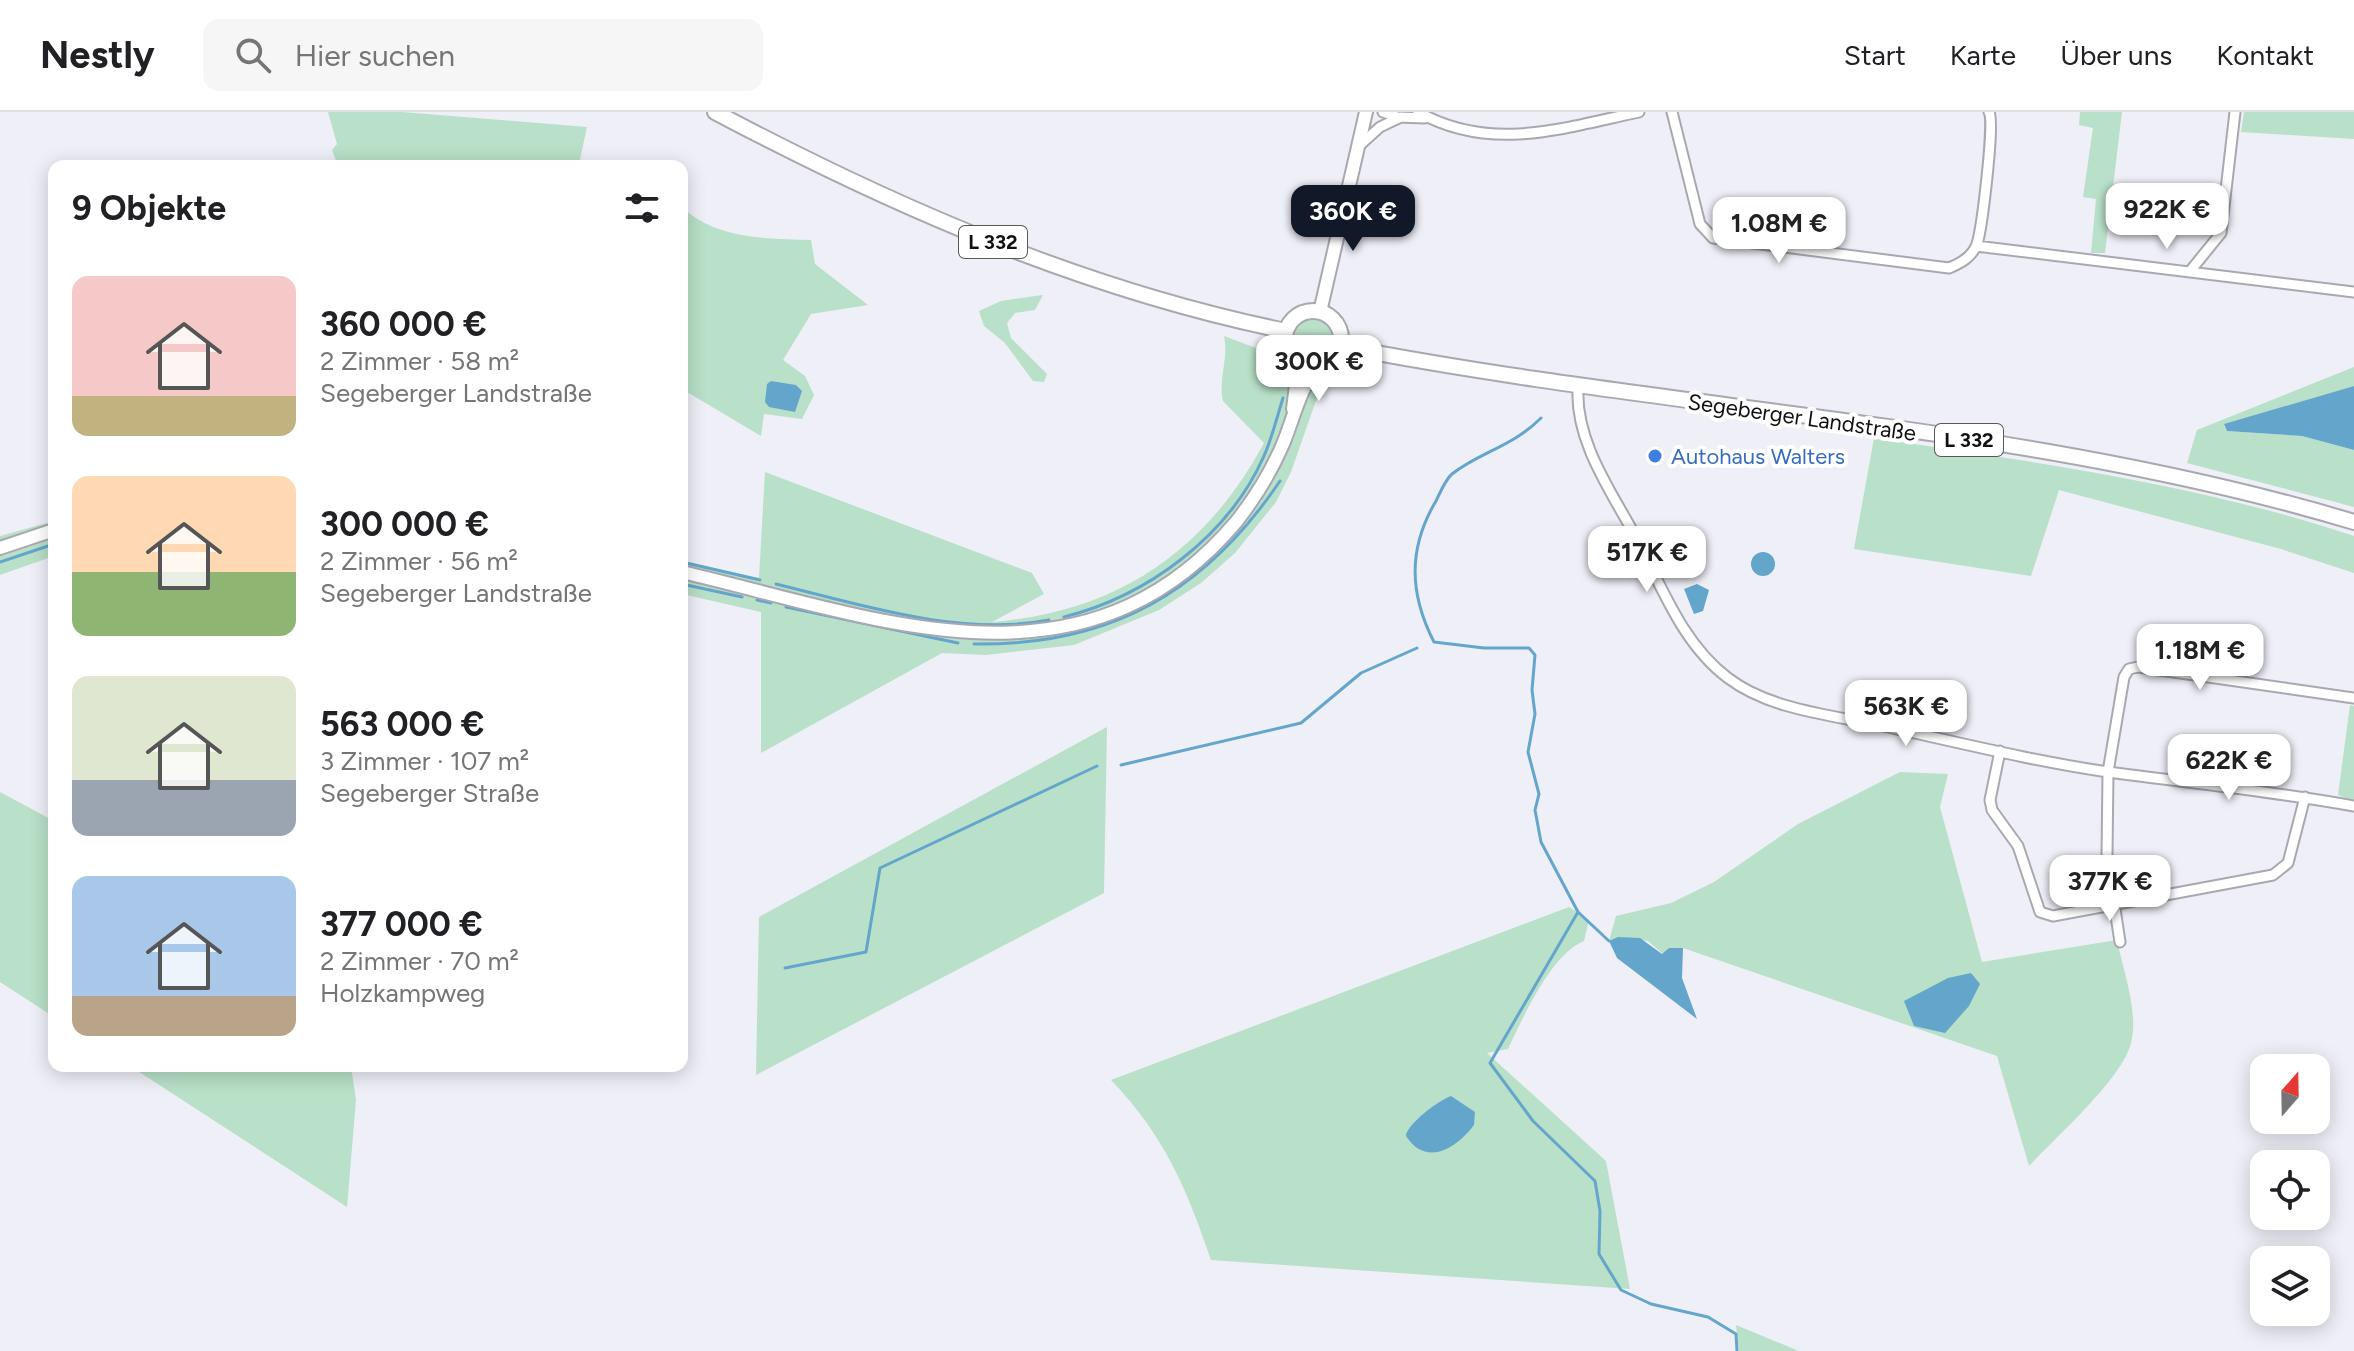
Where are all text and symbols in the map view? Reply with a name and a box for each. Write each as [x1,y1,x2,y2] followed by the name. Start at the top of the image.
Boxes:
[203,19,763,91] search box
[40,32,155,78] text: Nestly
[231,33,275,77] icon: search
[295,37,455,74] text: Hier suchen
[1844,38,1906,72] text: Start
[1950,38,2016,72] text: Karte
[2060,38,2172,72] text: Über uns
[2216,38,2314,72] text: Kontakt
[2102,183,2232,251] pin: 922K €
[1288,185,1418,253] pin: 360K €
[620,186,664,230] icon: filters
[72,188,226,229] text: 9 Objekte
[2124,193,2210,225] text: 922K €
[1309,195,1397,227] text: 360K €
[1705,197,1853,265] pin: 1.08M €
[1731,207,1827,239] text: 1.08M €
[959,226,1027,258] road number: L 332
[320,304,487,345] text: 360 000 €
[136,308,232,404] icon: home
[1254,335,1384,403] pin: 300K €
[320,345,519,377] text: 2 Zimmer · 58 m²
[1274,345,1364,377] text: 300K €
[320,377,592,409] text: Segeberger Landstraße
[1686,388,1918,447] street label: Segeberger Landstraße
[1935,424,2003,456] road number: L 332
[1671,443,1845,470] place label: Autohaus Walters
[1646,447,1664,465] marker: Autohaus Walters
[320,504,489,545] text: 300 000 €
[136,508,232,604] icon: home
[1582,526,1712,594] pin: 517K €
[1606,536,1688,568] text: 517K €
[320,545,518,577] text: 2 Zimmer · 56 m²
[320,577,592,609] text: Segeberger Landstraße
[2126,624,2274,692] pin: 1.18M €
[2155,634,2245,666] text: 1.18M €
[1841,680,1971,748] pin: 563K €
[1863,690,1949,722] text: 563K €
[320,704,484,745] text: 563 000 €
[136,708,232,804] icon: home
[2164,734,2294,802] pin: 622K €
[2186,744,2272,776] text: 622K €
[320,745,529,777] text: 3 Zimmer · 107 m²
[320,777,539,809] text: Segeberger Straße
[2045,855,2175,923] pin: 377K €
[2068,865,2152,897] text: 377K €
[320,904,483,945] text: 377 000 €
[136,908,232,1004] icon: home
[320,945,519,977] text: 2 Zimmer · 70 m²
[320,977,485,1009] text: Holzkampweg
[2250,1054,2330,1134] north arrow
[2250,1054,2330,1326] map controls
[2250,1150,2330,1230] button: locate
[2250,1246,2330,1326] button: layers

